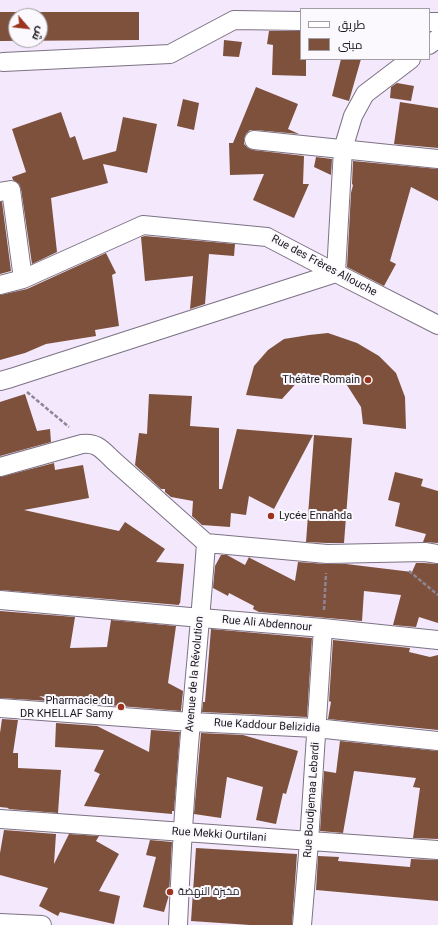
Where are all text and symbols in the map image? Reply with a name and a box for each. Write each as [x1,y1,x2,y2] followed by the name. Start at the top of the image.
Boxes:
[8,8,48,48] north arrow
[300,8,430,60] legend
[338,18,365,32] text: طريق
[29,24,47,43] text: ش
[338,38,363,52] text: مبنى
[269,233,379,299] street label: Rue des Frères Allouche
[282,373,360,387] place label: Théâtre Romain
[363,375,373,385] marker: Théâtre Romain
[279,509,352,523] place label: Lycée Ennahda
[266,511,276,521] marker: Lycée Ennahda
[221,613,313,635] street label: Rue Ali Abdennour
[183,616,207,732] street label: Avenue de la Révolution
[20,694,113,720] place label: Pharmacie du DR KHELLAF Samy
[116,702,126,712] marker: Pharmacie du DR KHELLAF Samy
[213,717,321,735] street label: Rue Kaddour Belizidia
[301,742,323,858] street label: Rue Boudjemaa Lebardi
[171,825,267,845] street label: Rue Mekki Ourtilani
[178,885,240,899] place label: مخبزة النهضة
[165,887,175,897] marker: مخبزة النهضة

